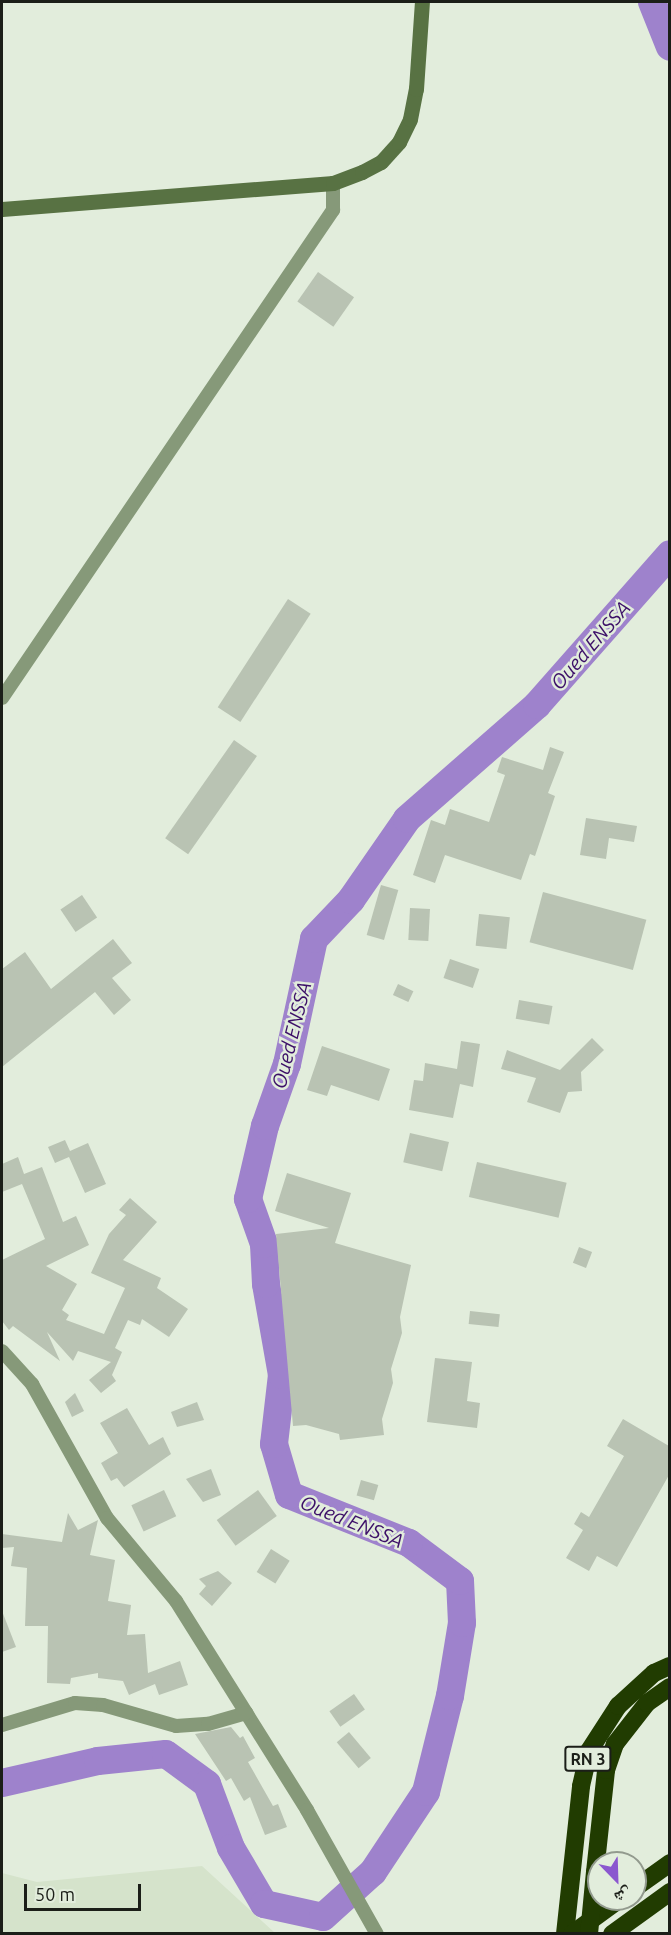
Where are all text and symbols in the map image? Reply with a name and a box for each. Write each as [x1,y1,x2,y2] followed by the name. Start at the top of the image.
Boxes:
[545,596,635,694] water label: Oued ENSSA
[266,979,316,1091] water label: Oued ENSSA
[297,1489,407,1553] water label: Oued ENSSA
[564,1746,612,1772] road number: RN 3
[587,1851,647,1911] north arrow
[27,1872,144,1910] scale bar
[35,1884,75,1904] text: 50 m
[612,1884,635,1907] text: ش

